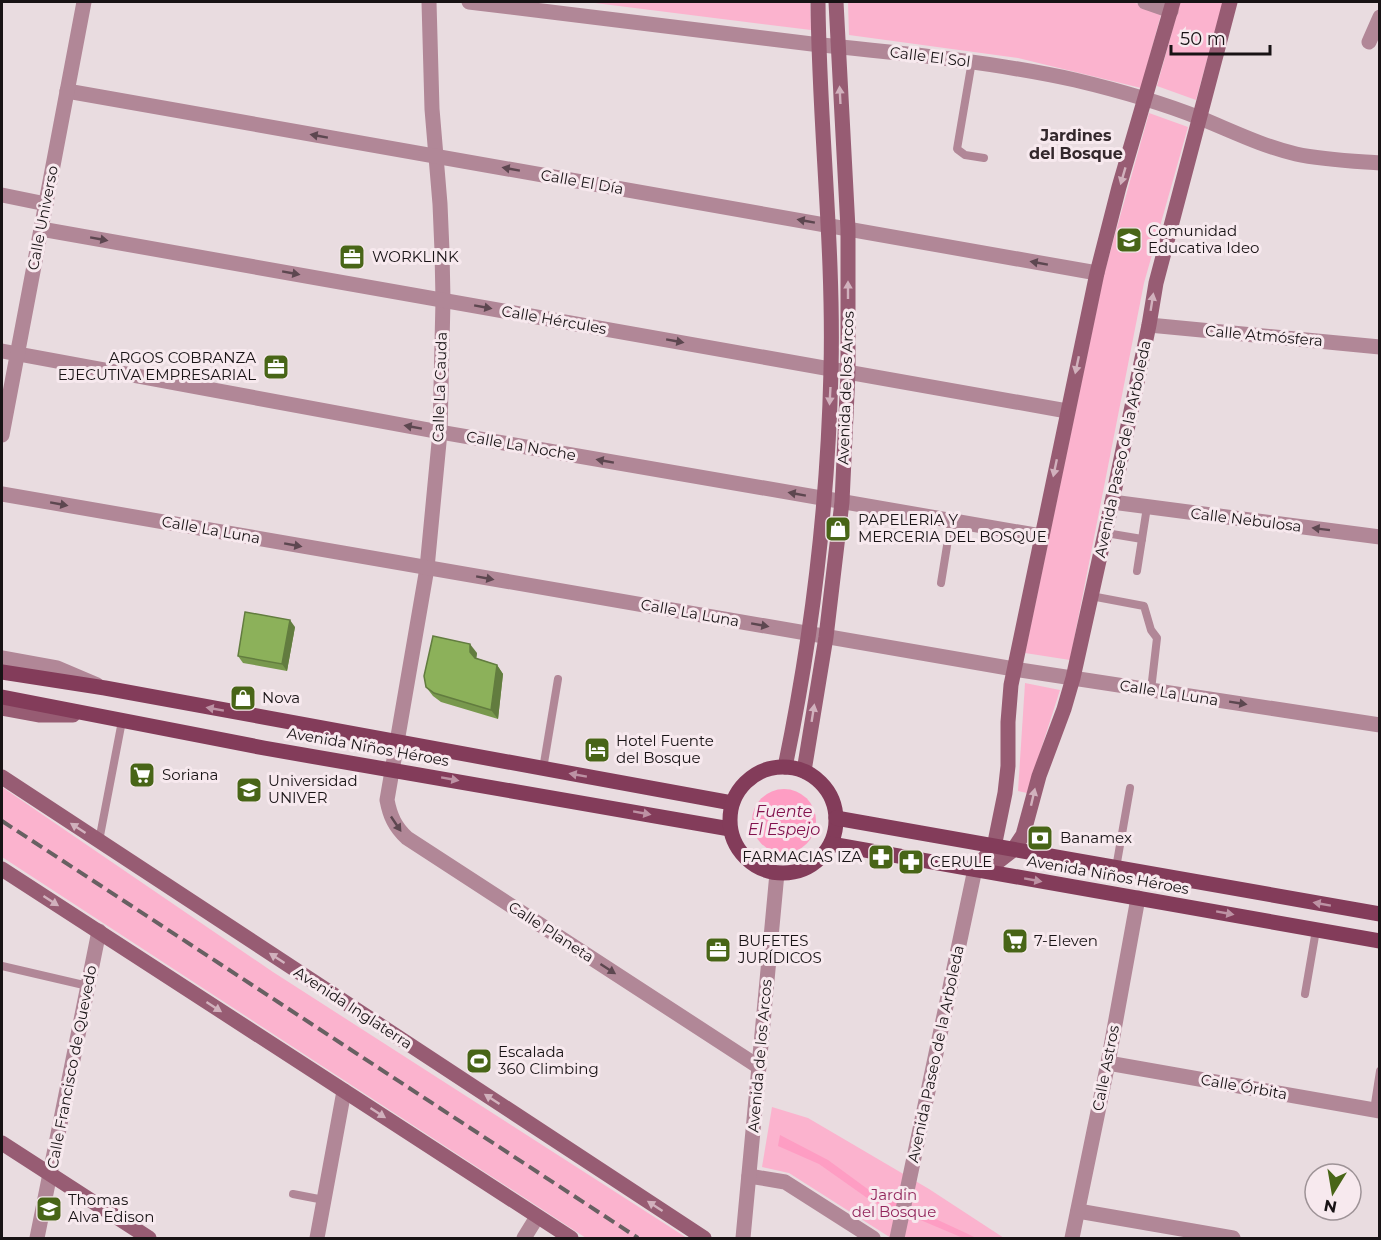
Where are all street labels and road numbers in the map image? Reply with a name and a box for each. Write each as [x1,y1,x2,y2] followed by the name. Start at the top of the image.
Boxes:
[889,42,971,71] street label: Calle El Sol
[23,164,62,272] street label: Calle Universo
[539,165,625,198] street label: Calle El Día
[500,301,608,338] street label: Calle Hércules
[833,311,858,465] street label: Avenida de los Arcos
[1204,321,1324,350] street label: Calle Atmósfera
[428,331,451,443] street label: Calle La Cauda
[1090,338,1155,559] street label: Avenida Paseo de la Arboleda
[465,426,577,465] street label: Calle La Noche
[1190,503,1303,536] street label: Calle Nebulosa
[160,511,262,548] street label: Calle La Luna
[639,594,741,631] street label: Calle La Luna
[1118,675,1220,710] street label: Calle La Luna
[286,723,451,770] street label: Avenida Niños Héroes
[1026,851,1191,898] street label: Avenida Niños Héroes
[505,897,598,966] street label: Calle Planeta
[903,943,968,1164] street label: Avenida Paseo de la Arboleda
[291,962,416,1053] street label: Avenida Inglaterra
[42,964,101,1170] street label: Calle Francisco de Quevedo
[743,978,776,1133] street label: Avenida de los Arcos
[1088,1023,1123,1112] street label: Calle Astros
[1199,1070,1289,1103] street label: Calle Órbita

